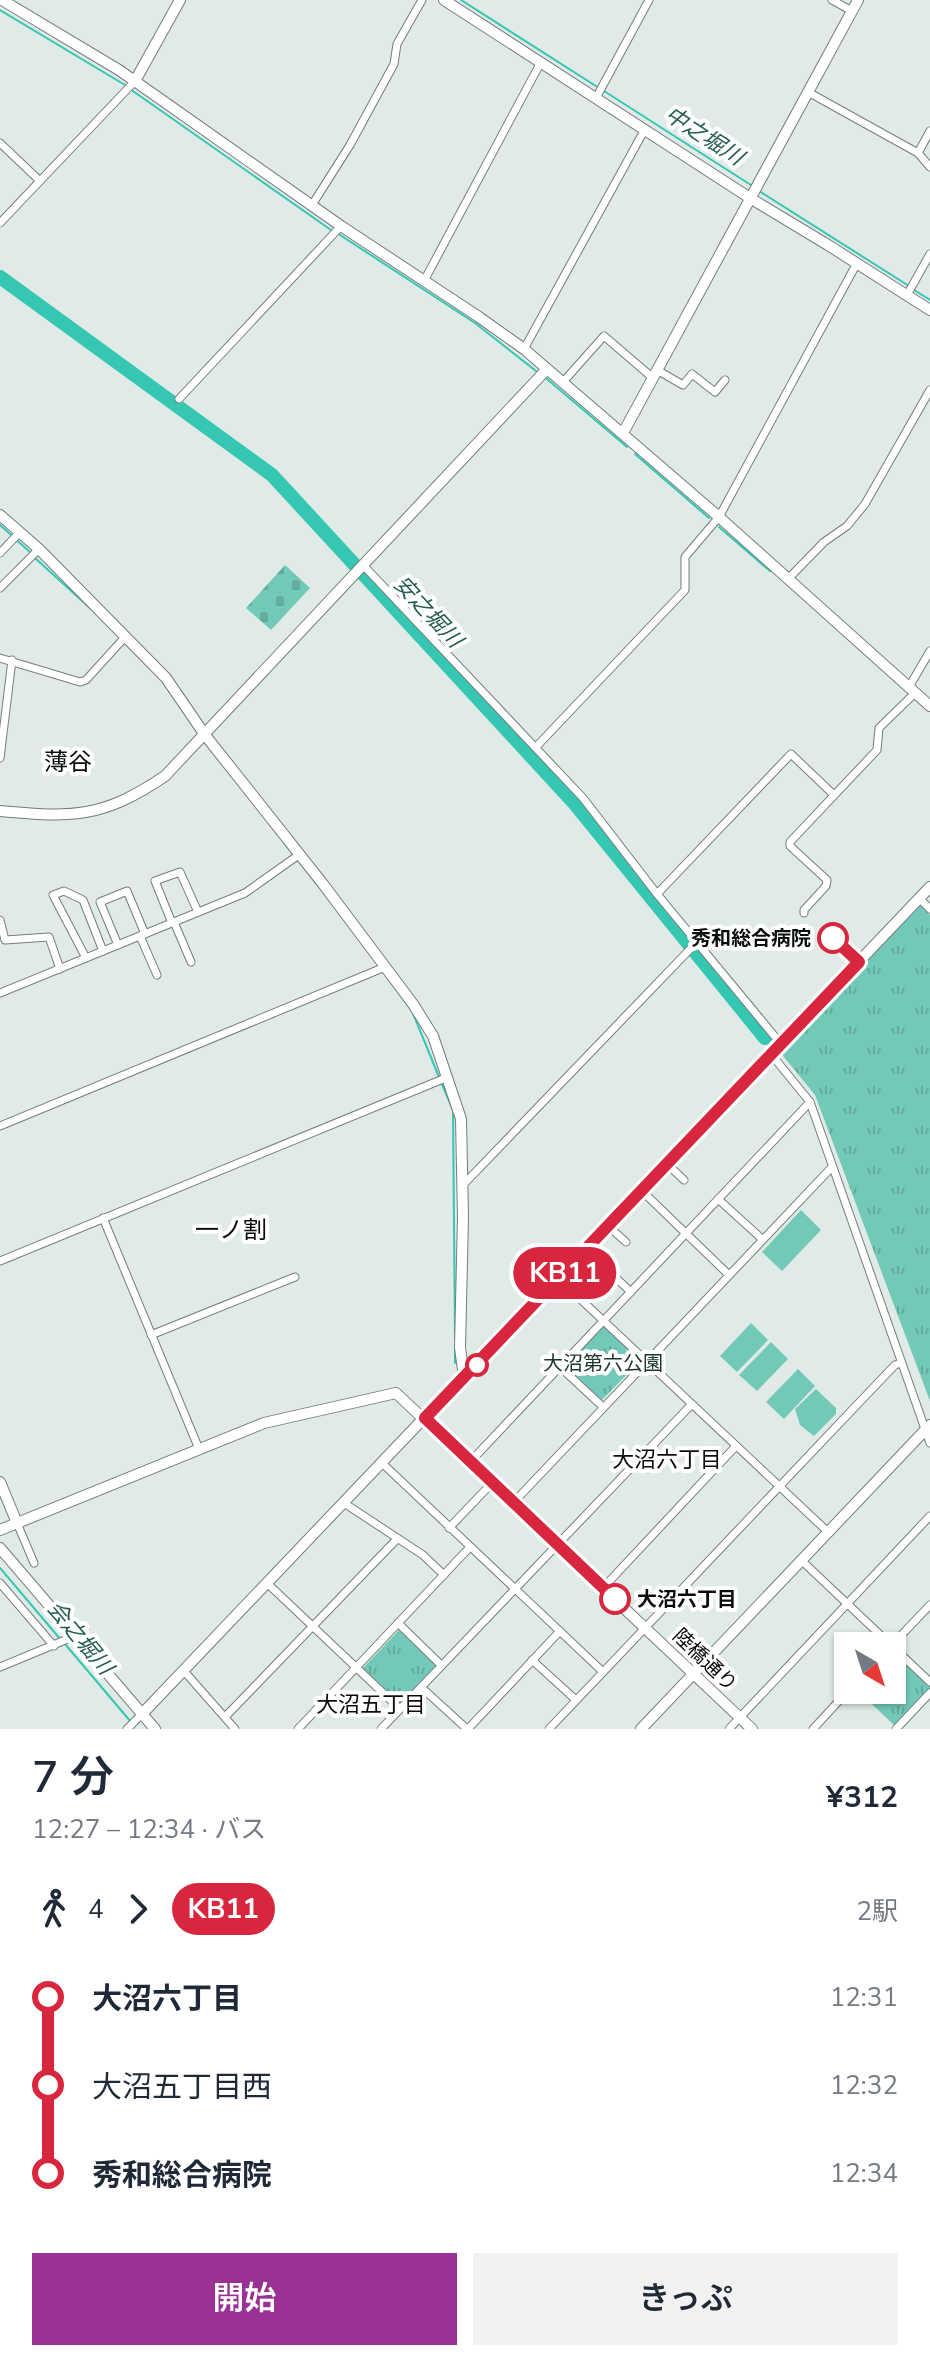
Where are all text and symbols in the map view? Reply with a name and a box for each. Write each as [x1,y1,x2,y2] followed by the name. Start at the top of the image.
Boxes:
[659,99,751,174] water label: 中之堀川
[387,570,470,656] water label: 安之堀川
[44,746,92,778] district label: 薄谷
[818,923,848,953] marker: 秀和総合病院
[691,925,811,952] place label: 秀和総合病院
[195,1214,267,1246] district label: 一ノ割
[509,1247,621,1299] line badge: KB11
[529,1254,601,1292] text: KB11
[543,1350,663,1377] park label: 大沼第六公園
[466,1354,488,1376] unlabelled marker
[612,1445,722,1475] district label: 大沼六丁目
[600,1584,630,1614] marker: 大沼六丁目
[637,1586,737,1613] place label: 大沼六丁目
[40,1595,121,1683] water label: 会之堀川
[667,1623,743,1697] street label: 陸橋通り
[834,1632,906,1704] north arrow
[834,1632,906,1704] map controls
[316,1690,426,1720] district label: 大沼五丁目
[32,1748,114,1808] text: 7 分
[826,1777,898,1818] text: ¥312
[32,1812,266,1847] text: 12:27 – 12:34 · バス
[32,1887,76,1931] icon: walk
[116,1887,160,1931] icon: forward
[188,1890,259,1928] text: KB11
[88,1892,104,1927] text: 4
[856,1894,898,1929] text: 2駅
[92,1979,242,2020] text: 大沼六丁目
[830,1980,898,2015] text: 12:31
[92,2067,272,2108] text: 大沼五丁目西
[830,2068,898,2103] text: 12:32
[92,2155,272,2196] text: 秀和総合病院
[830,2156,898,2191] text: 12:34
[32,2253,457,2345] button: 開始
[473,2253,898,2345] button: きっぷ

